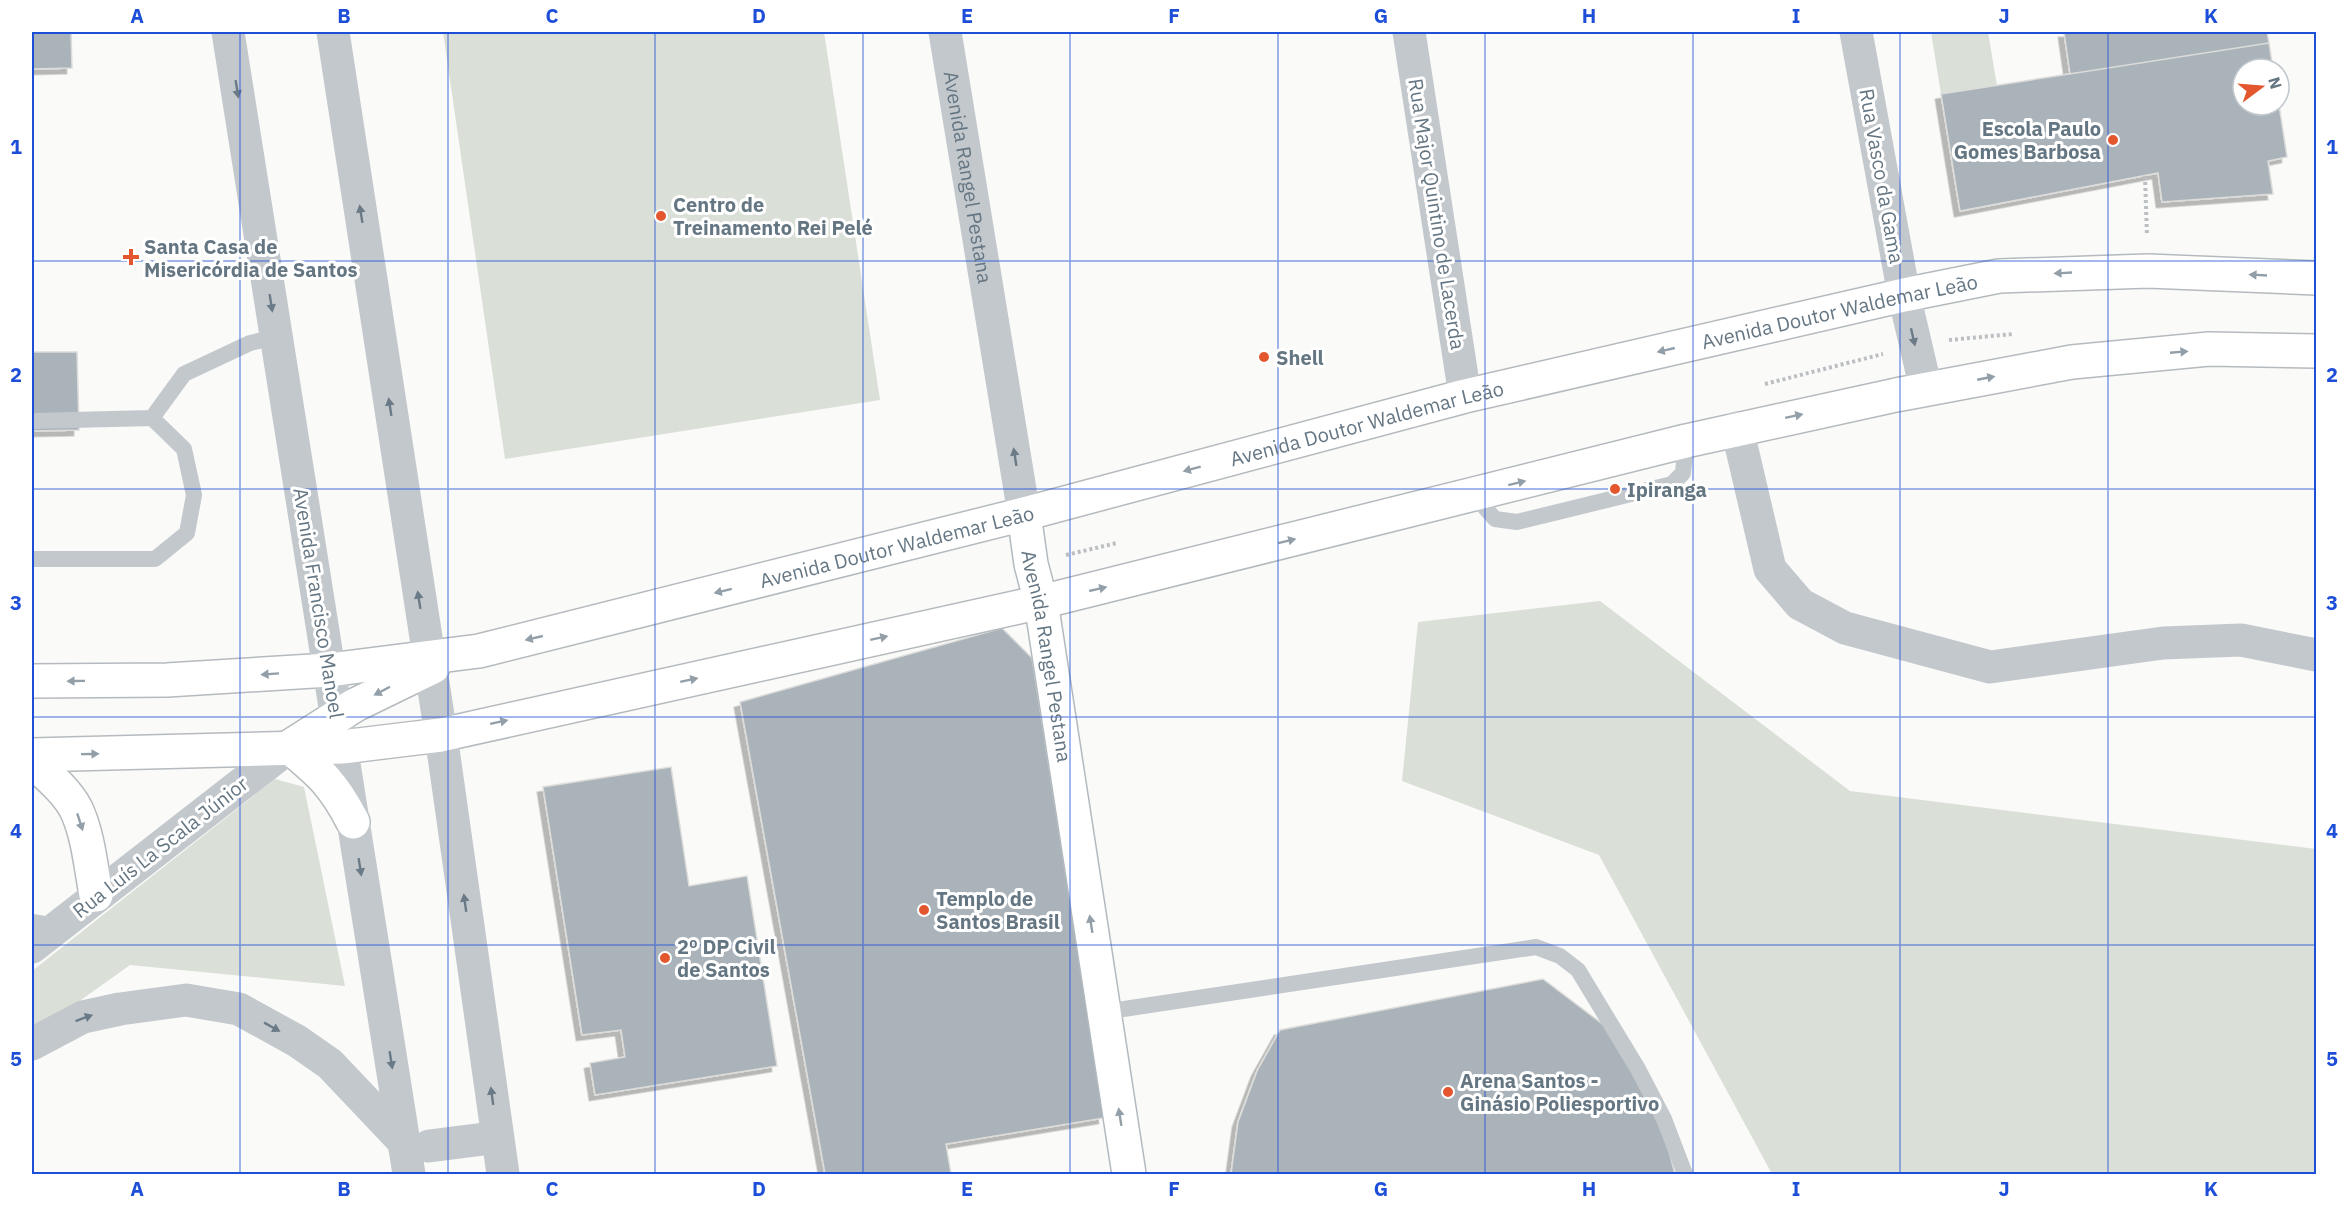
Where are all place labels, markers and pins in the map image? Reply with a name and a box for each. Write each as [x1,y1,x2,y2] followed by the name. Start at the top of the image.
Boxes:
[1954,115,2101,165] place label: Escola Paulo Gomes Barbosa
[2106,133,2120,147] marker: Escola Paulo Gomes Barbosa
[673,191,873,241] place label: Centro de Treinamento Rei Pelé
[654,209,668,223] marker: Centro de Treinamento Rei Pelé
[144,233,358,283] place label: Santa Casa de Misericórdia de Santos
[122,248,140,266] marker: Santa Casa de Misericórdia de Santos
[1276,344,1324,371] place label: Shell
[1257,350,1271,364] marker: Shell
[1627,476,1707,503] place label: Ipiranga
[1608,482,1622,496] marker: Ipiranga
[936,885,1060,935] place label: Templo de Santos Brasil
[917,903,931,917] marker: Templo de Santos Brasil
[677,933,775,983] place label: 2º DP Civil de Santos
[658,951,672,965] marker: 2º DP Civil de Santos
[1460,1067,1659,1117] place label: Arena Santos - Ginásio Poliesportivo
[1441,1085,1455,1099] marker: Arena Santos - Ginásio Poliesportivo

